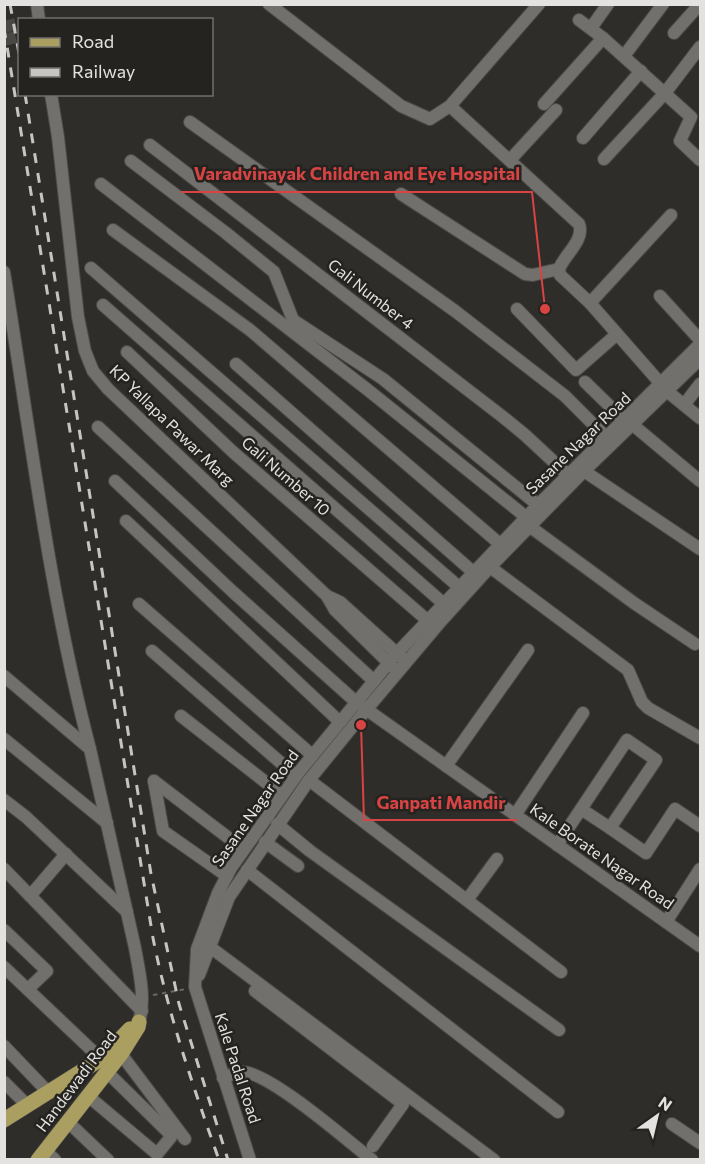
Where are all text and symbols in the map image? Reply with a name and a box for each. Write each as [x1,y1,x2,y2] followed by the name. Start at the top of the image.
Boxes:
[18,18,213,96] legend
[72,30,114,52] text: Road
[72,60,135,82] text: Railway
[181,156,532,192] callout: Varadvinayak Children and Eye Hospital
[194,162,520,184] text: Varadvinayak Children and Eye Hospital
[325,254,418,333] street label: Gali Number 4
[106,360,239,489] street label: KP Yallapa Pawar Marg
[521,388,634,497] street label: Sasane Nagar Road
[238,432,334,519] street label: Gali Number 10
[207,746,302,870] street label: Sasane Nagar Road
[364,784,517,820] callout: Ganpati Mandir
[376,791,506,813] text: Ganpati Mandir
[527,799,678,912] street label: Kale Borate Nagar Road
[212,1010,265,1126] street label: Kale Padal Road
[31,1026,120,1135] street label: Handewadi Road
[627,1086,687,1146] north arrow
[655,1092,676,1114] text: N

